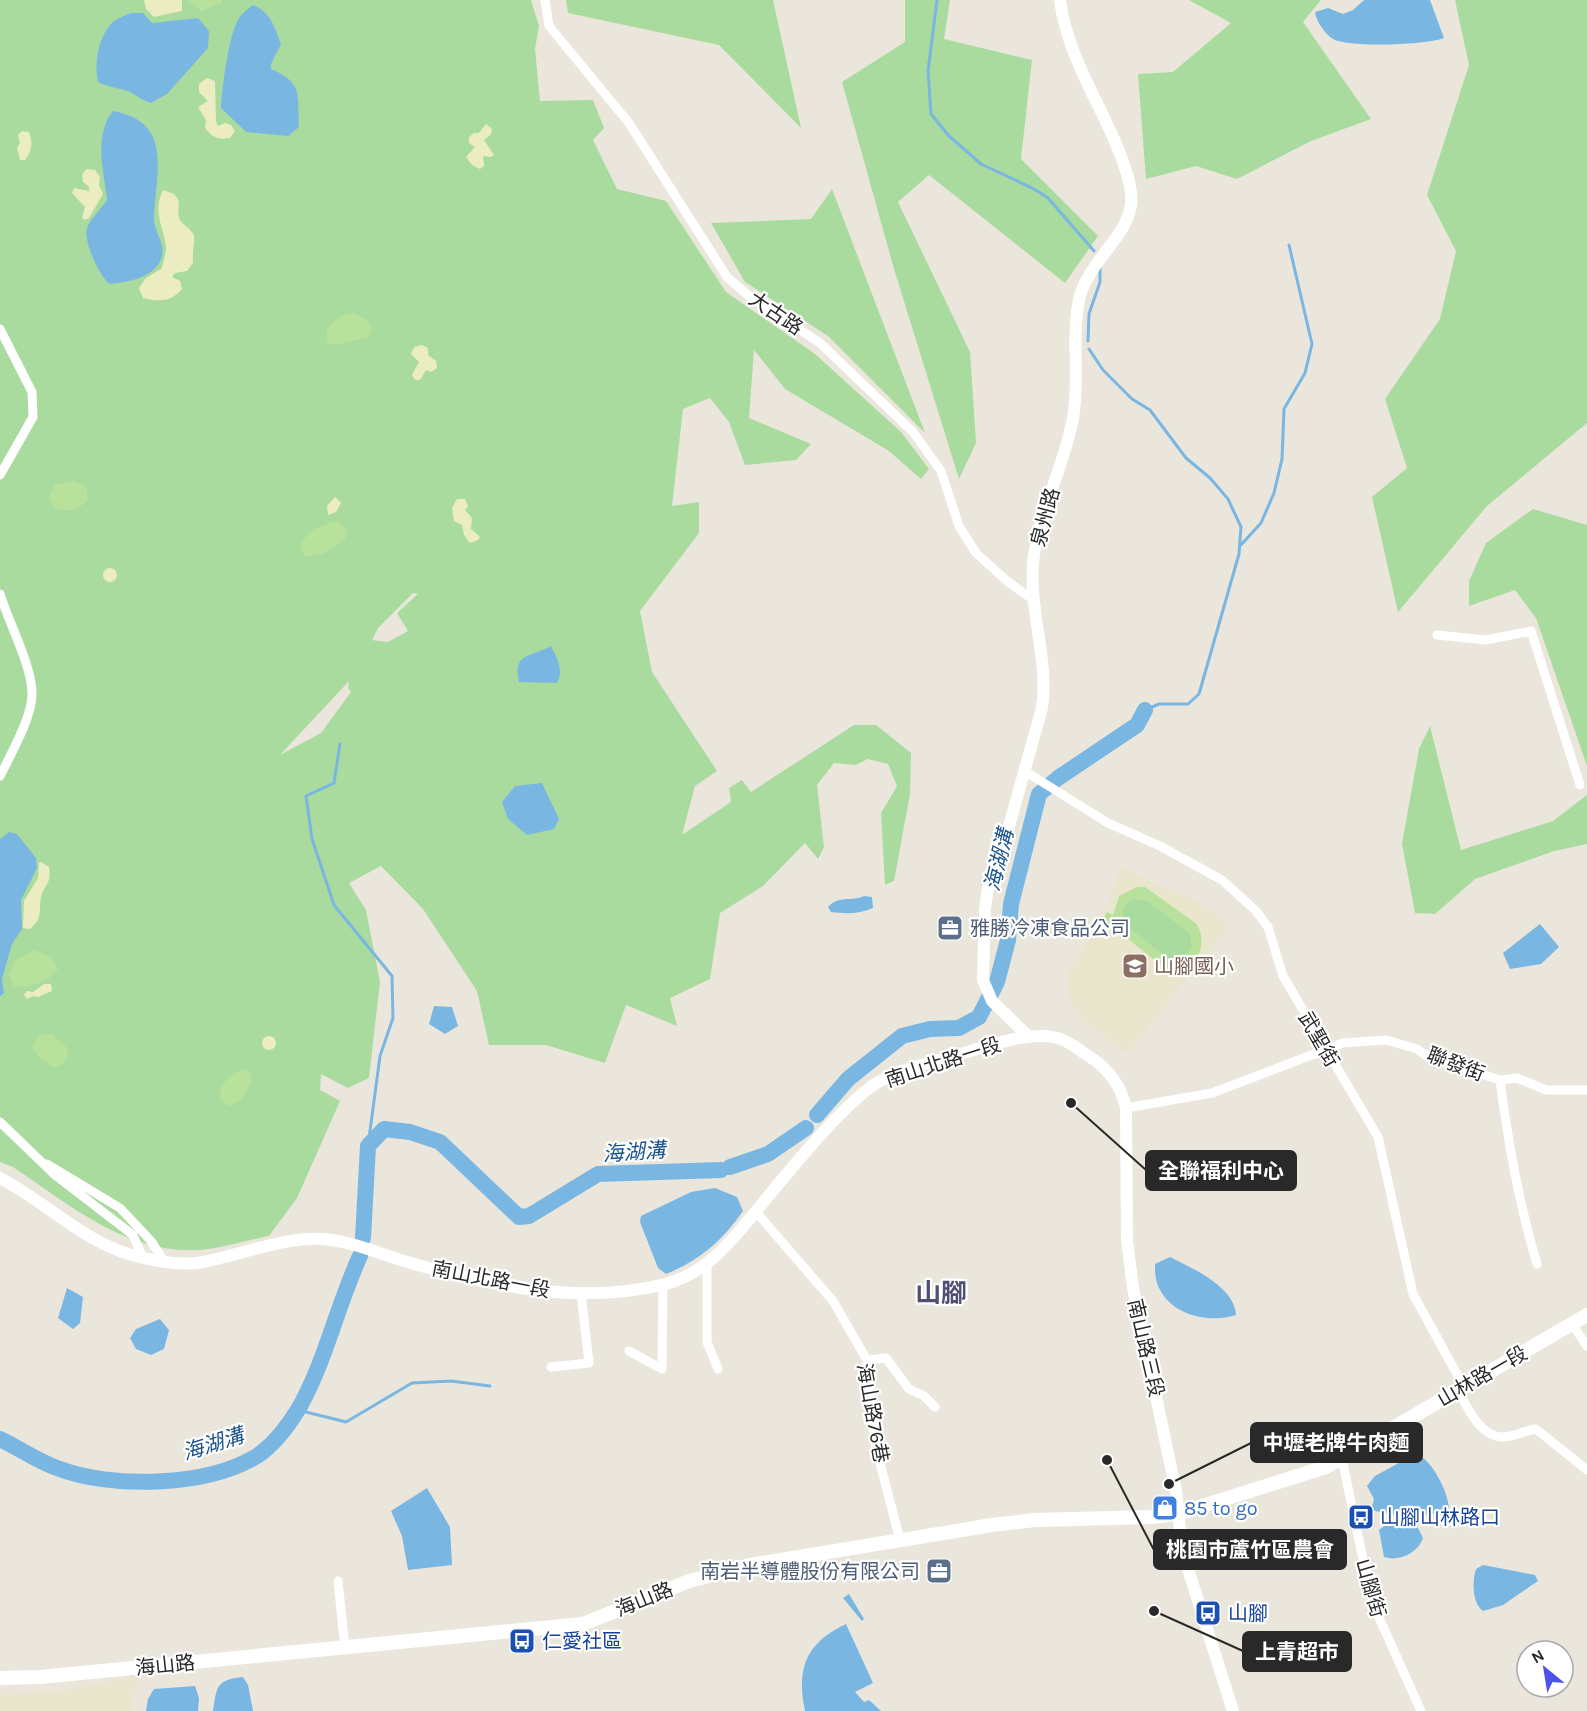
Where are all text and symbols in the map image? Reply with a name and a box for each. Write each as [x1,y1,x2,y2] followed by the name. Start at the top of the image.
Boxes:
[744,287,807,340] street label: 大古路
[1027,485,1064,549] street label: 泉州路
[980,824,1019,893] water label: 海湖溝
[935,913,965,943] office icon: 雅勝冷凍食品公司
[970,917,1130,940] place label: 雅勝冷凍食品公司
[1120,951,1150,981] school or university icon: 山腳國小
[1154,955,1234,978] place label: 山腳國小
[1294,1008,1344,1071] street label: 武聖街
[883,1033,1004,1092] street label: 南山北路一段
[1424,1043,1488,1086] street label: 聯發街
[602,1138,669,1166] water label: 海湖溝
[1146,1151,1296,1190] callout: 全聯福利中心
[1158,1159,1284,1183] text: 全聯福利中心
[430,1257,552,1302] street label: 南山北路一段
[915,1278,967,1309] district label: 山腳
[1123,1297,1168,1399] street label: 南山路三段
[1433,1341,1531,1411] street label: 山林路一段
[852,1361,893,1465] street label: 海山路76巷
[179,1422,250,1465] water label: 海湖溝
[1251,1423,1422,1462] callout: 中壢老牌牛肉麵
[1263,1431,1410,1455] text: 中壢老牌牛肉麵
[1150,1493,1180,1523] shop icon: 85 to go
[1184,1497,1258,1520] place label: 85 to go
[1346,1502,1376,1532] bus stop icon: 山腳山林路口
[1380,1506,1500,1529] place label: 山腳山林路口
[1154,1530,1346,1569] callout: 桃園市蘆竹區農會
[1166,1538,1334,1562] text: 桃園市蘆竹區農會
[924,1556,954,1586] office icon: 南岩半導體股份有限公司
[1351,1556,1390,1620] street label: 山腳街
[700,1560,920,1583] place label: 南岩半導體股份有限公司
[612,1578,676,1621] street label: 海山路
[1193,1598,1223,1628] bus stop icon: 山腳
[1228,1602,1268,1625] place label: 山腳
[507,1626,537,1656] bus stop icon: 仁愛社區
[542,1630,622,1653] place label: 仁愛社區
[1243,1632,1351,1671] callout: 上青超市
[1515,1639,1575,1699] north arrow
[1255,1640,1339,1664] text: 上青超市
[1528,1645,1547,1668] text: N
[134,1651,196,1680] street label: 海山路

